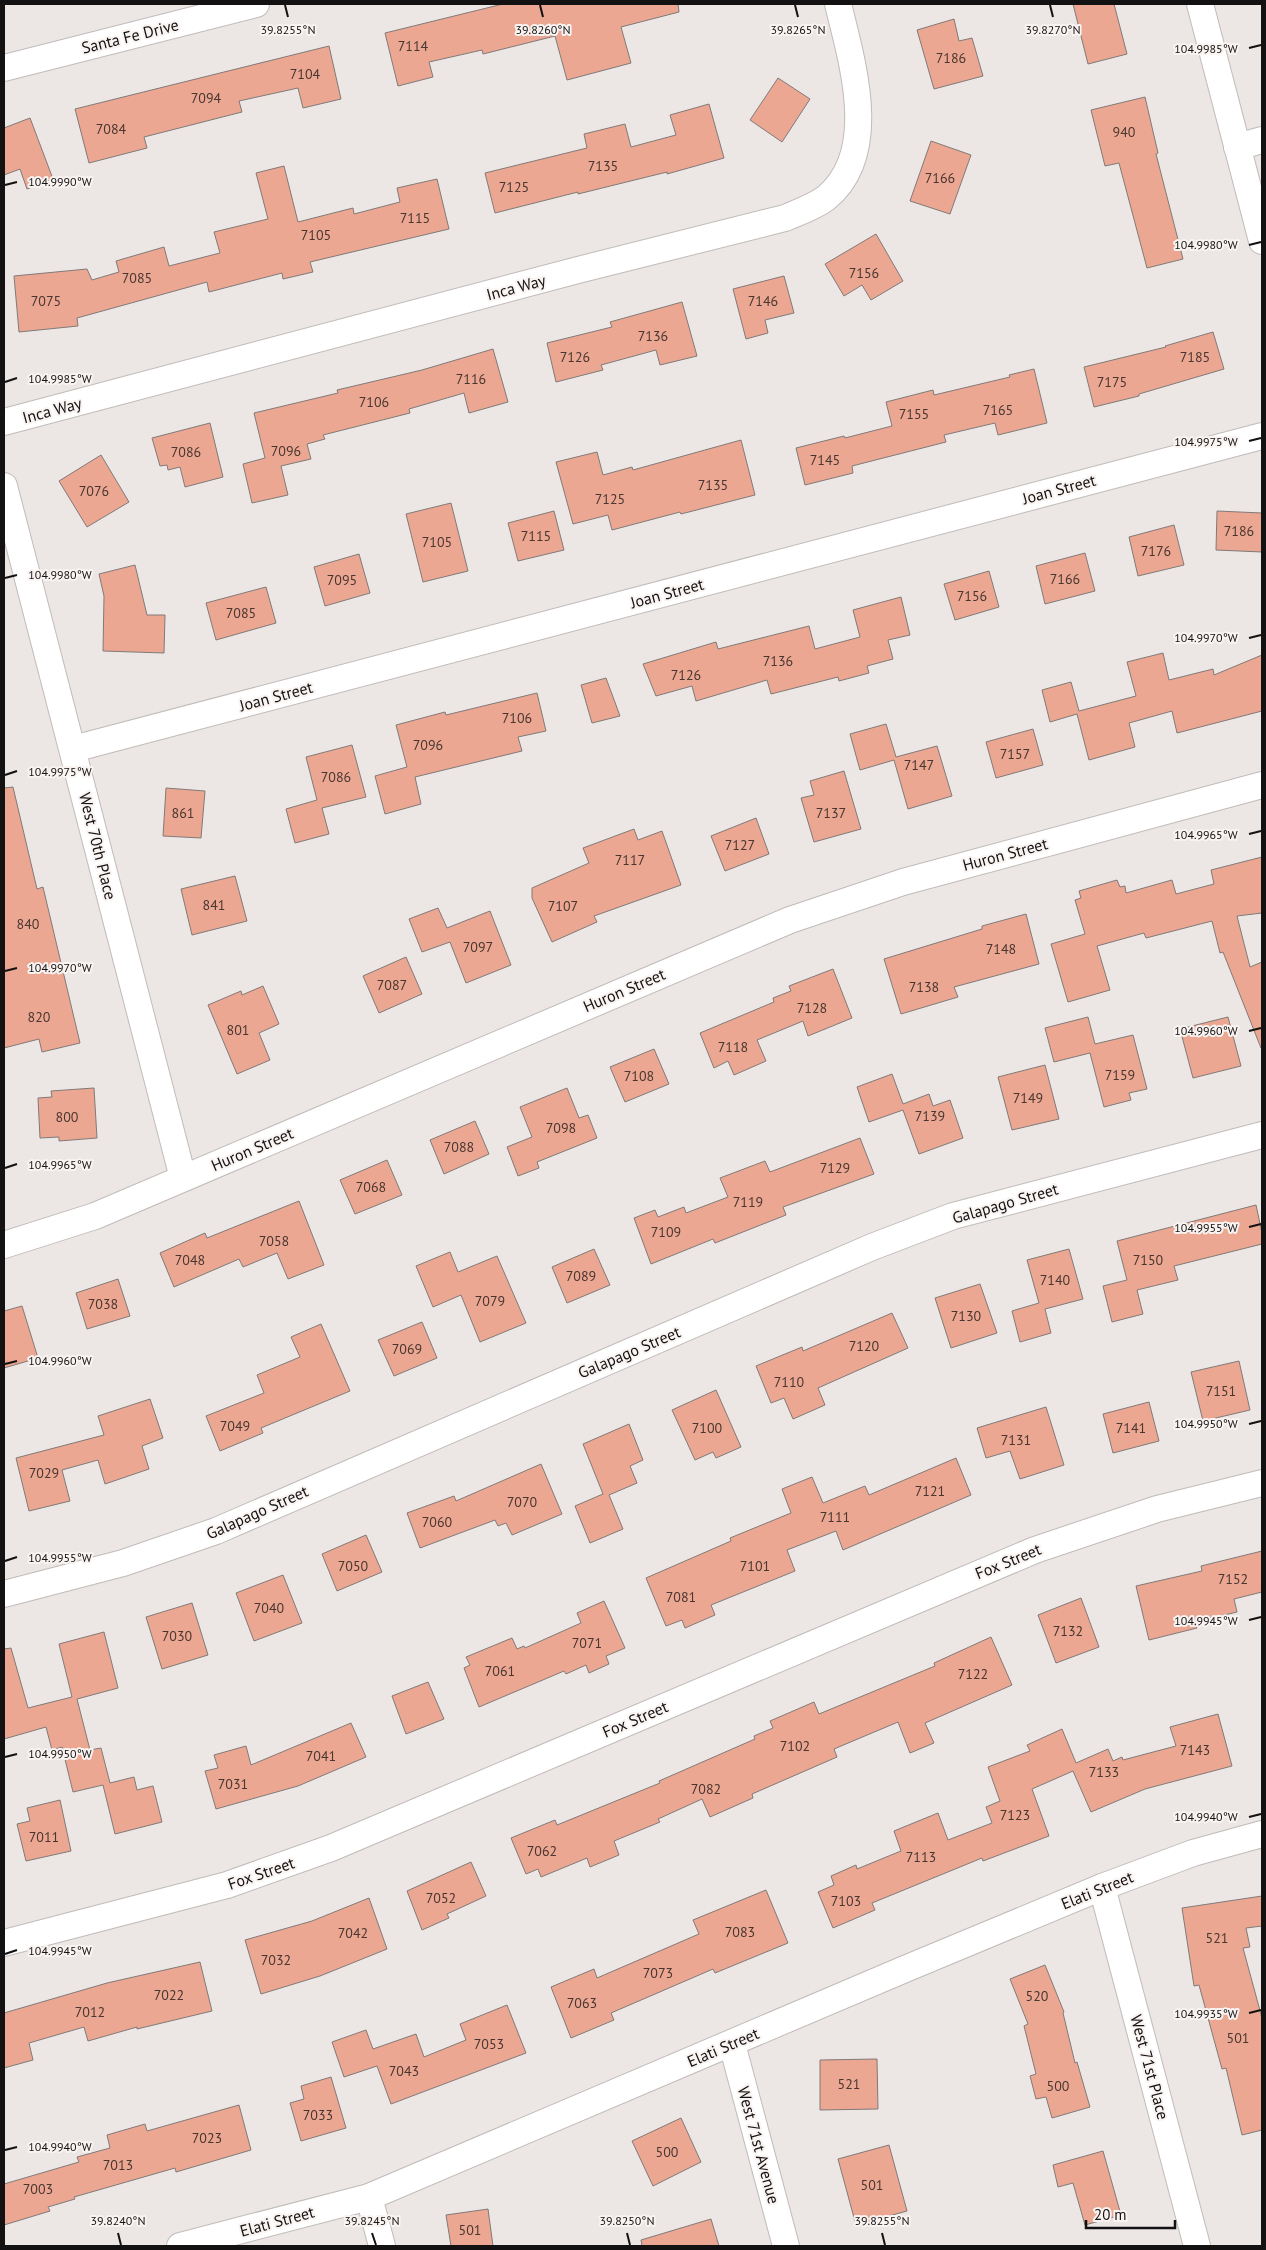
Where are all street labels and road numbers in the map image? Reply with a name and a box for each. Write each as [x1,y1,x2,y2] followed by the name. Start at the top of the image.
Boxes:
[79,14,181,58] street label: Santa Fe Drive
[484,269,548,304] street label: Inca Way
[20,392,84,427] street label: Inca Way
[1019,469,1098,509] street label: Joan Street
[627,573,706,613] street label: Joan Street
[236,676,315,716] street label: Joan Street
[75,790,121,902] street label: West 70th Place
[960,833,1050,875] street label: Huron Street
[580,964,669,1016] street label: Huron Street
[208,1123,297,1175] street label: Huron Street
[950,1178,1061,1228] street label: Galapago Street
[575,1321,684,1383] street label: Galapago Street
[203,1480,311,1543] street label: Galapago Street
[972,1539,1044,1583] street label: Fox Street
[599,1696,671,1742] street label: Fox Street
[225,1852,298,1894] street label: Fox Street
[1058,1866,1137,1914] street label: Elati Street
[1126,2012,1174,2122] street label: West 71st Place
[684,2023,762,2071] street label: Elati Street
[734,2084,784,2206] street label: West 71st Avenue
[238,2201,317,2241] street label: Elati Street

